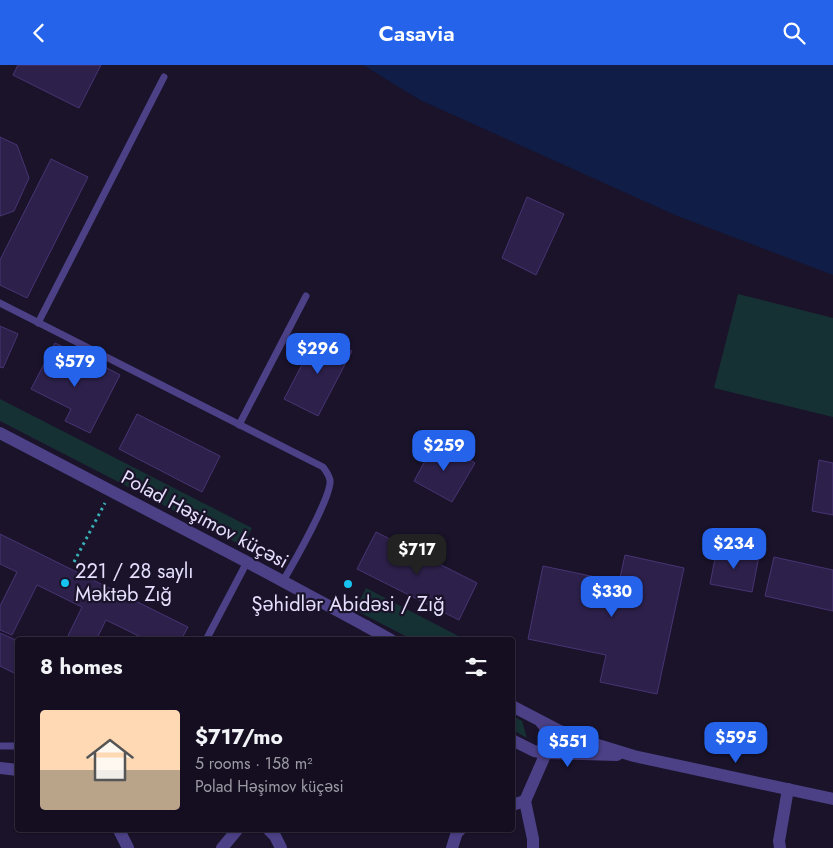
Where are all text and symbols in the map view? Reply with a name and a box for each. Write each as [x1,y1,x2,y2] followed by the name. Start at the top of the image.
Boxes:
[378,17,455,49] text: Casavia
[25,19,53,47] icon: back
[780,19,808,47] icon: search
[288,333,348,375] pin: $296
[297,337,339,360] text: $296
[45,345,105,388] pin: $579
[55,350,95,373] text: $579
[414,429,474,472] pin: $259
[423,434,465,457] text: $259
[116,463,294,576] street label: Polad Həşimov küçəsi
[704,527,764,570] pin: $234
[713,532,755,555] text: $234
[387,533,447,576] pin: $717
[398,538,436,561] text: $717
[75,557,194,609] place label: 221 / 28 saylı Məktəb Zığ
[582,575,642,618] pin: $330
[59,577,71,589] marker: 221 / 28 saylı Məktəb Zığ
[342,578,354,590] marker: Şəhidlər Abidəsi / Zığ
[592,580,632,603] text: $330
[251,590,445,619] place label: Şəhidlər Abidəsi / Zığ
[40,652,123,682] text: 8 homes
[462,653,490,681] icon: filters
[706,721,766,764] pin: $595
[195,722,283,752] text: $717/mo
[538,725,598,768] pin: $551
[715,726,757,749] text: $595
[80,730,140,790] icon: home
[549,730,587,753] text: $551
[195,752,313,775] text: 5 rooms · 158 m²
[195,775,344,798] text: Polad Həşimov küçəsi

